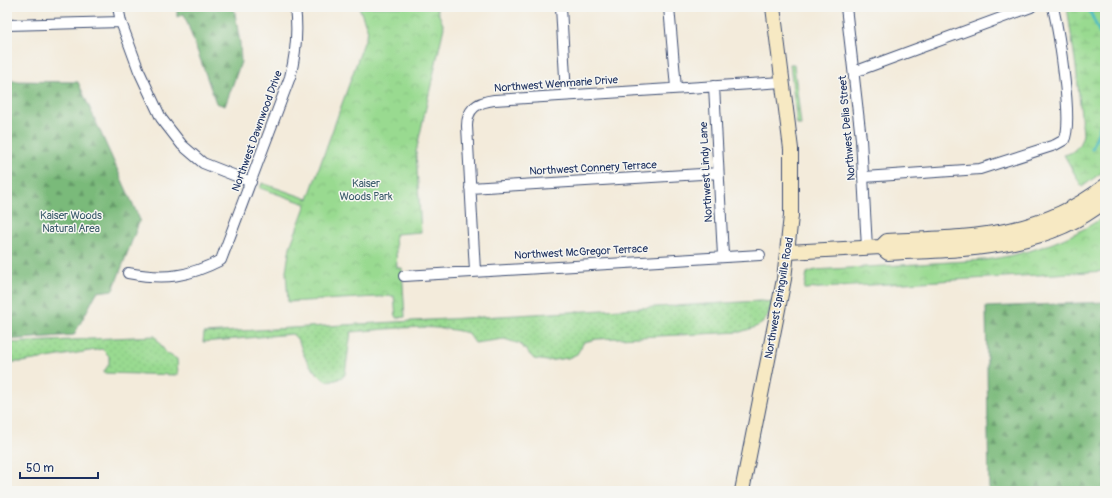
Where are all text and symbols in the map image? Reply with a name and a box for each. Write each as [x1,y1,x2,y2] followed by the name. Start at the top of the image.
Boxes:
[229,68,285,193] street label: Northwest Dawnwood Drive
[494,73,619,95] street label: Northwest Wenmarie Drive
[836,74,858,181] street label: Northwest Delia Street
[697,121,715,223] street label: Northwest Lindy Lane
[529,158,658,178] street label: Northwest Connery Terrace
[339,177,393,203] park label: Kaiser Woods Park
[40,209,102,235] park label: Kaiser Woods Natural Area
[762,236,796,360] street label: Northwest Springville Road
[514,242,649,262] street label: Northwest McGregor Terrace
[20,454,98,480] scale bar
[26,461,54,476] text: 50 m

